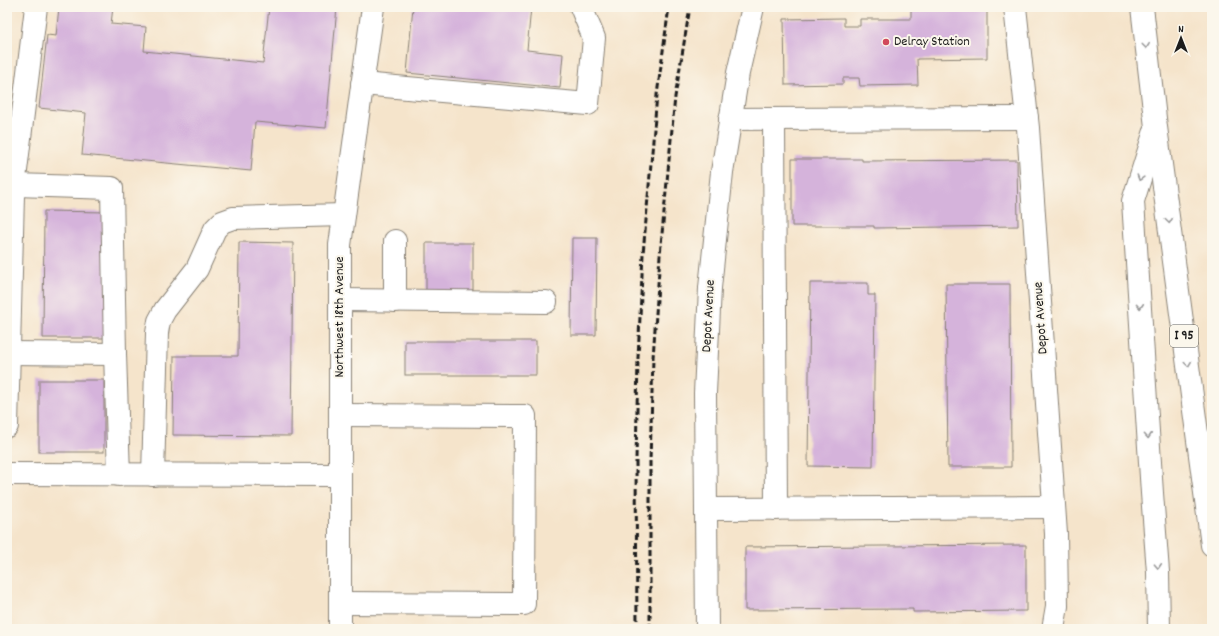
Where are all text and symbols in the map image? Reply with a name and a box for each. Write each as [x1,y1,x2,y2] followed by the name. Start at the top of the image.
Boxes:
[1161,18,1201,58] north arrow
[1178,22,1184,38] text: N
[894,32,970,52] place label: Delray Station
[881,37,891,47] marker: Delray Station
[1141,43,1150,49] one-way arrow
[1136,174,1145,181] one-way arrow
[1164,218,1173,224] one-way arrow
[330,256,350,378] street label: Northwest 18th Avenue
[697,279,721,353] street label: Depot Avenue
[1028,281,1054,355] street label: Depot Avenue
[1136,303,1144,309] one-way arrow
[1170,325,1198,347] road number: I 95
[1183,361,1192,367] one-way arrow
[1144,433,1153,439] one-way arrow
[1153,563,1162,569] one-way arrow

